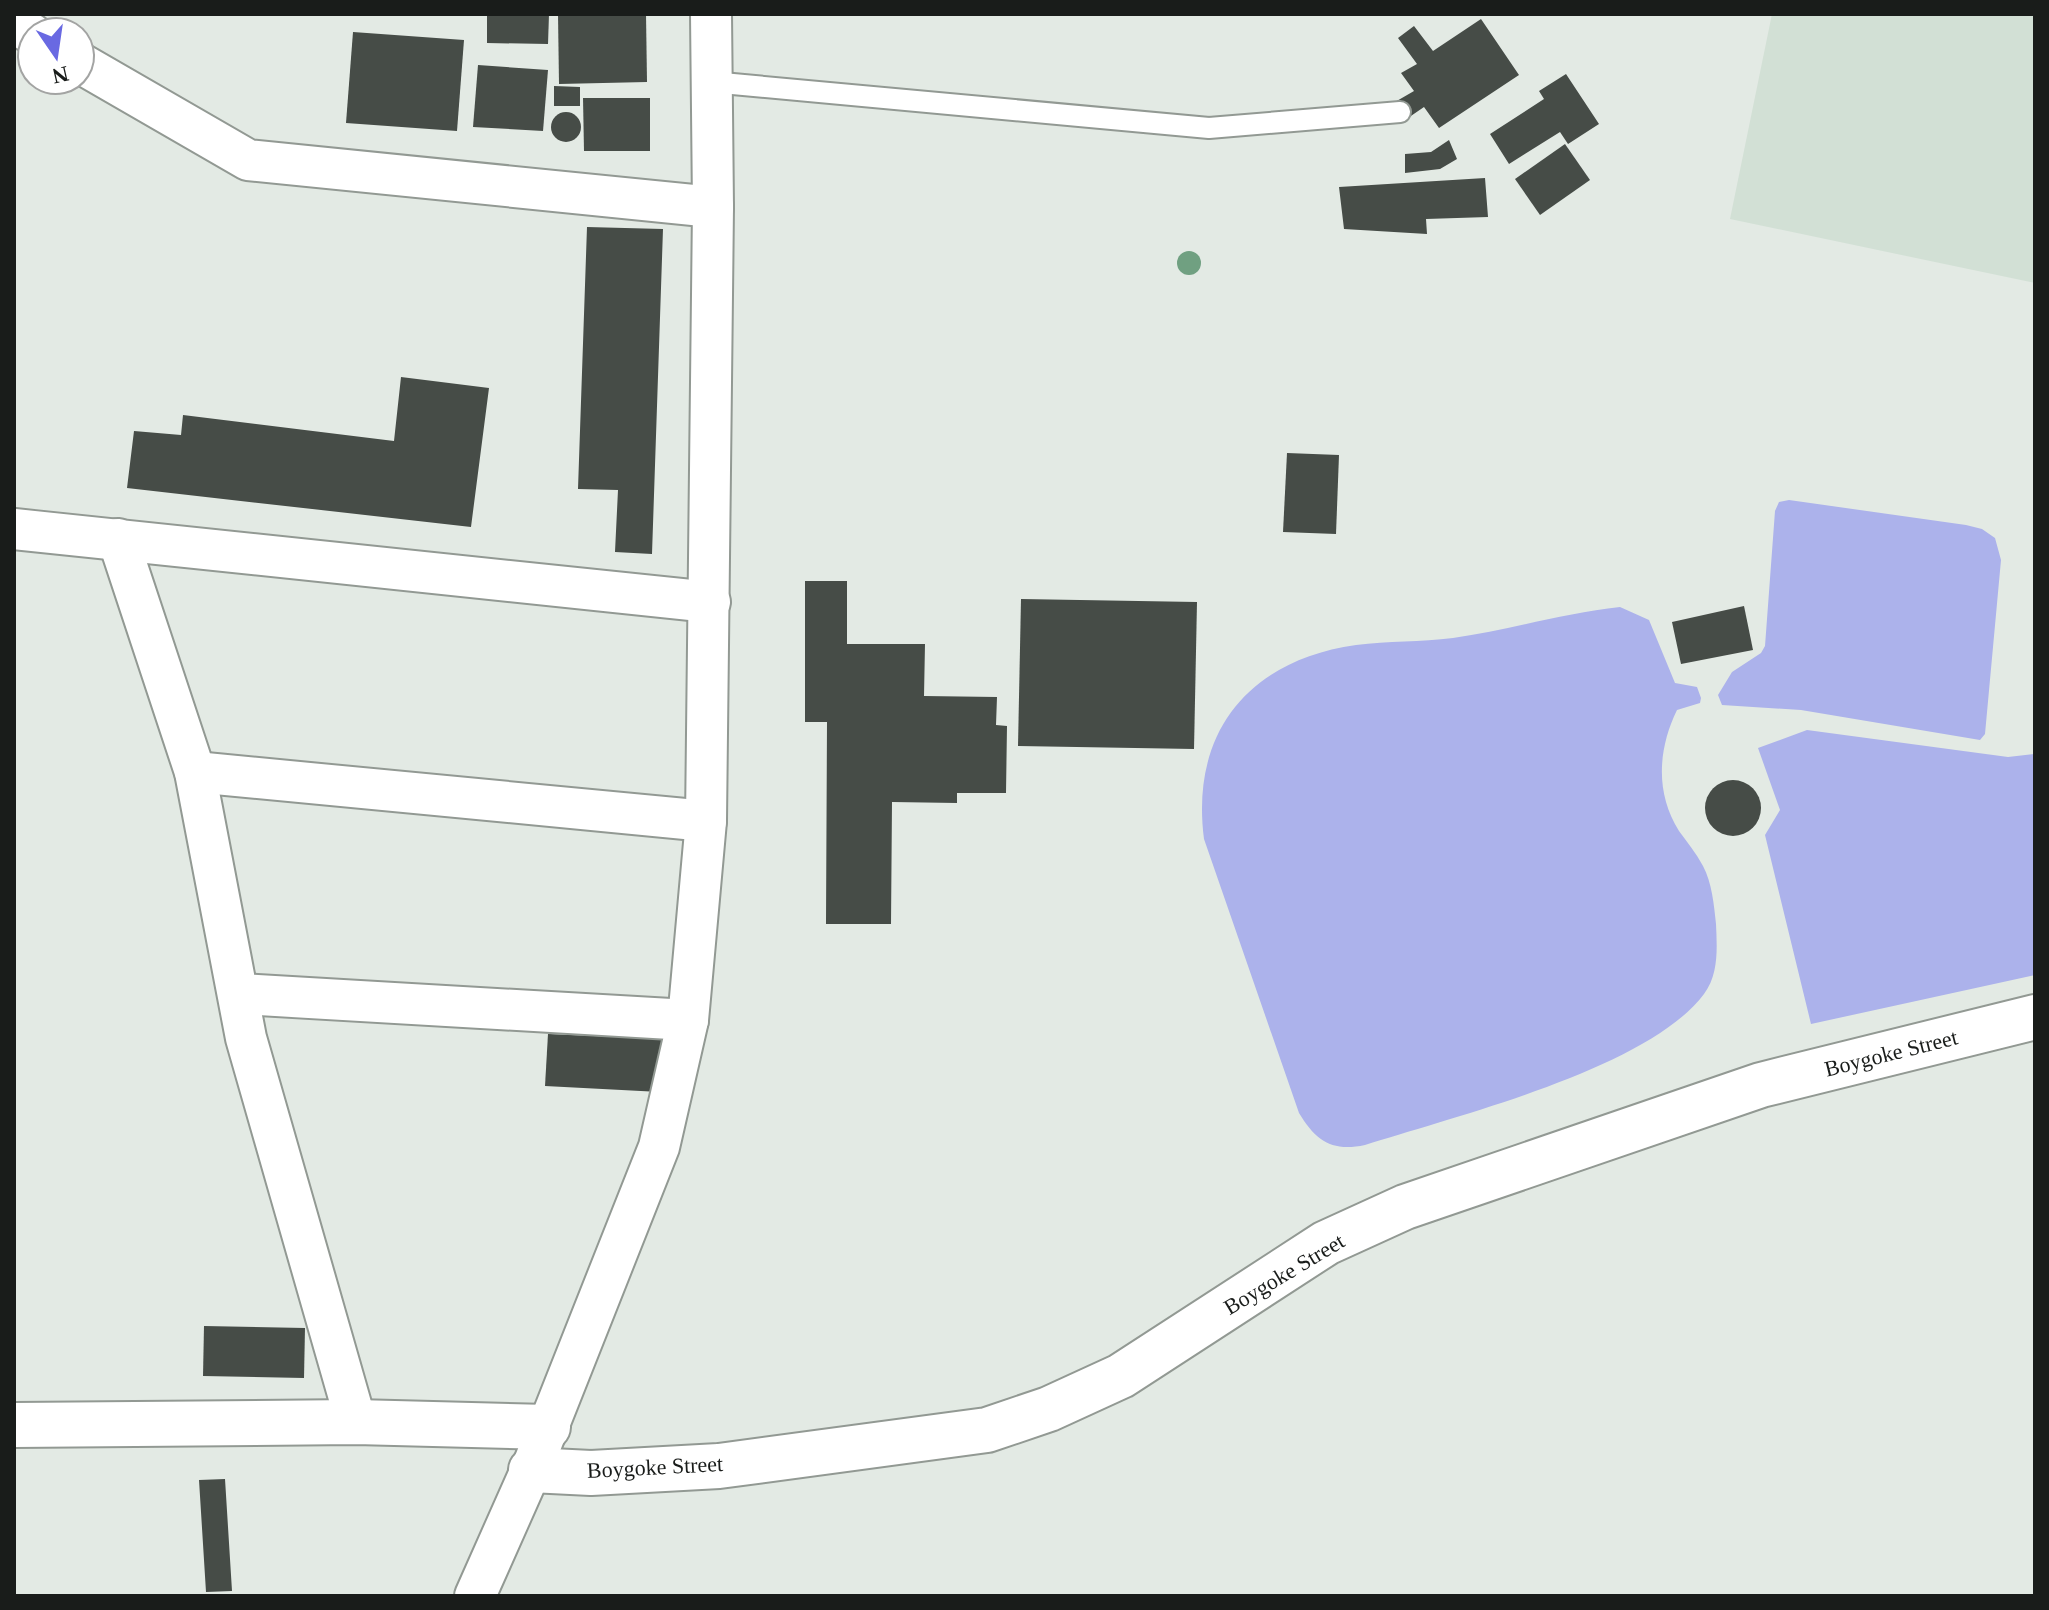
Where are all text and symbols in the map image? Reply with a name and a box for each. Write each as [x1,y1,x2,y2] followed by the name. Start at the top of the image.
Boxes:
[16,16,96,96] north arrow
[50,61,71,89] text: N
[1822,1024,1960,1082] street label: Boygoke Street
[1219,1228,1349,1320] street label: Boygoke Street
[586,1451,724,1483] street label: Boygoke Street

